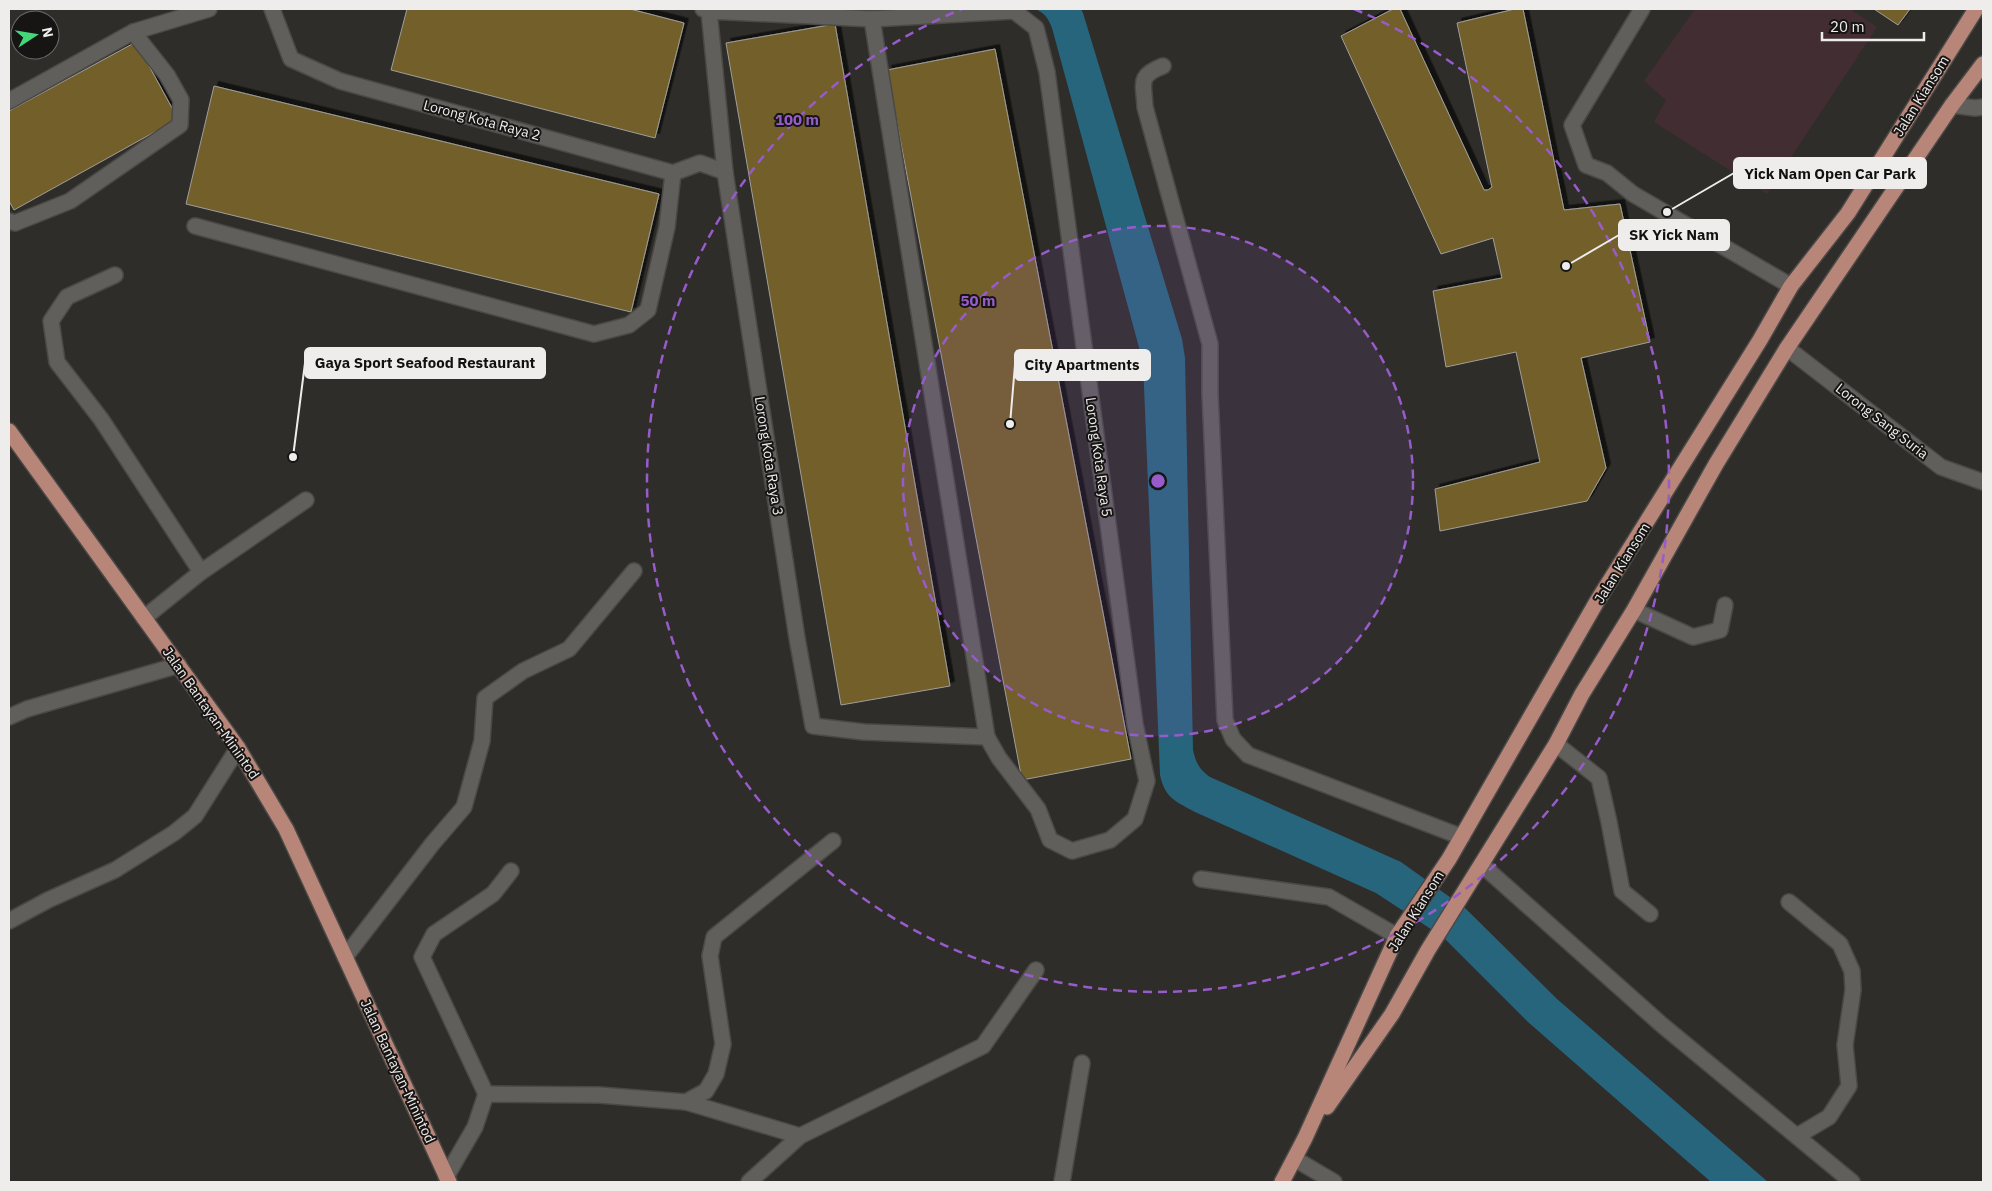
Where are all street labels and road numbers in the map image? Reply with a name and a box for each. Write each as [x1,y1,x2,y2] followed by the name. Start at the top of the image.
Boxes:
[1889,52,1953,140] street label: Jalan Kiansom
[421,96,543,144] street label: Lorong Kota Raya 2
[1832,379,1932,463] street label: Lorong Sang Suria
[751,395,787,517] street label: Lorong Kota Raya 3
[1082,396,1116,518] street label: Lorong Kota Raya 5
[1590,519,1654,607] street label: Jalan Kiansom
[159,644,263,782] street label: Jalan Bantayan-Minintod
[1384,867,1448,955] street label: Jalan Kiansom
[357,996,439,1146] street label: Jalan Bantayan-Minintod

